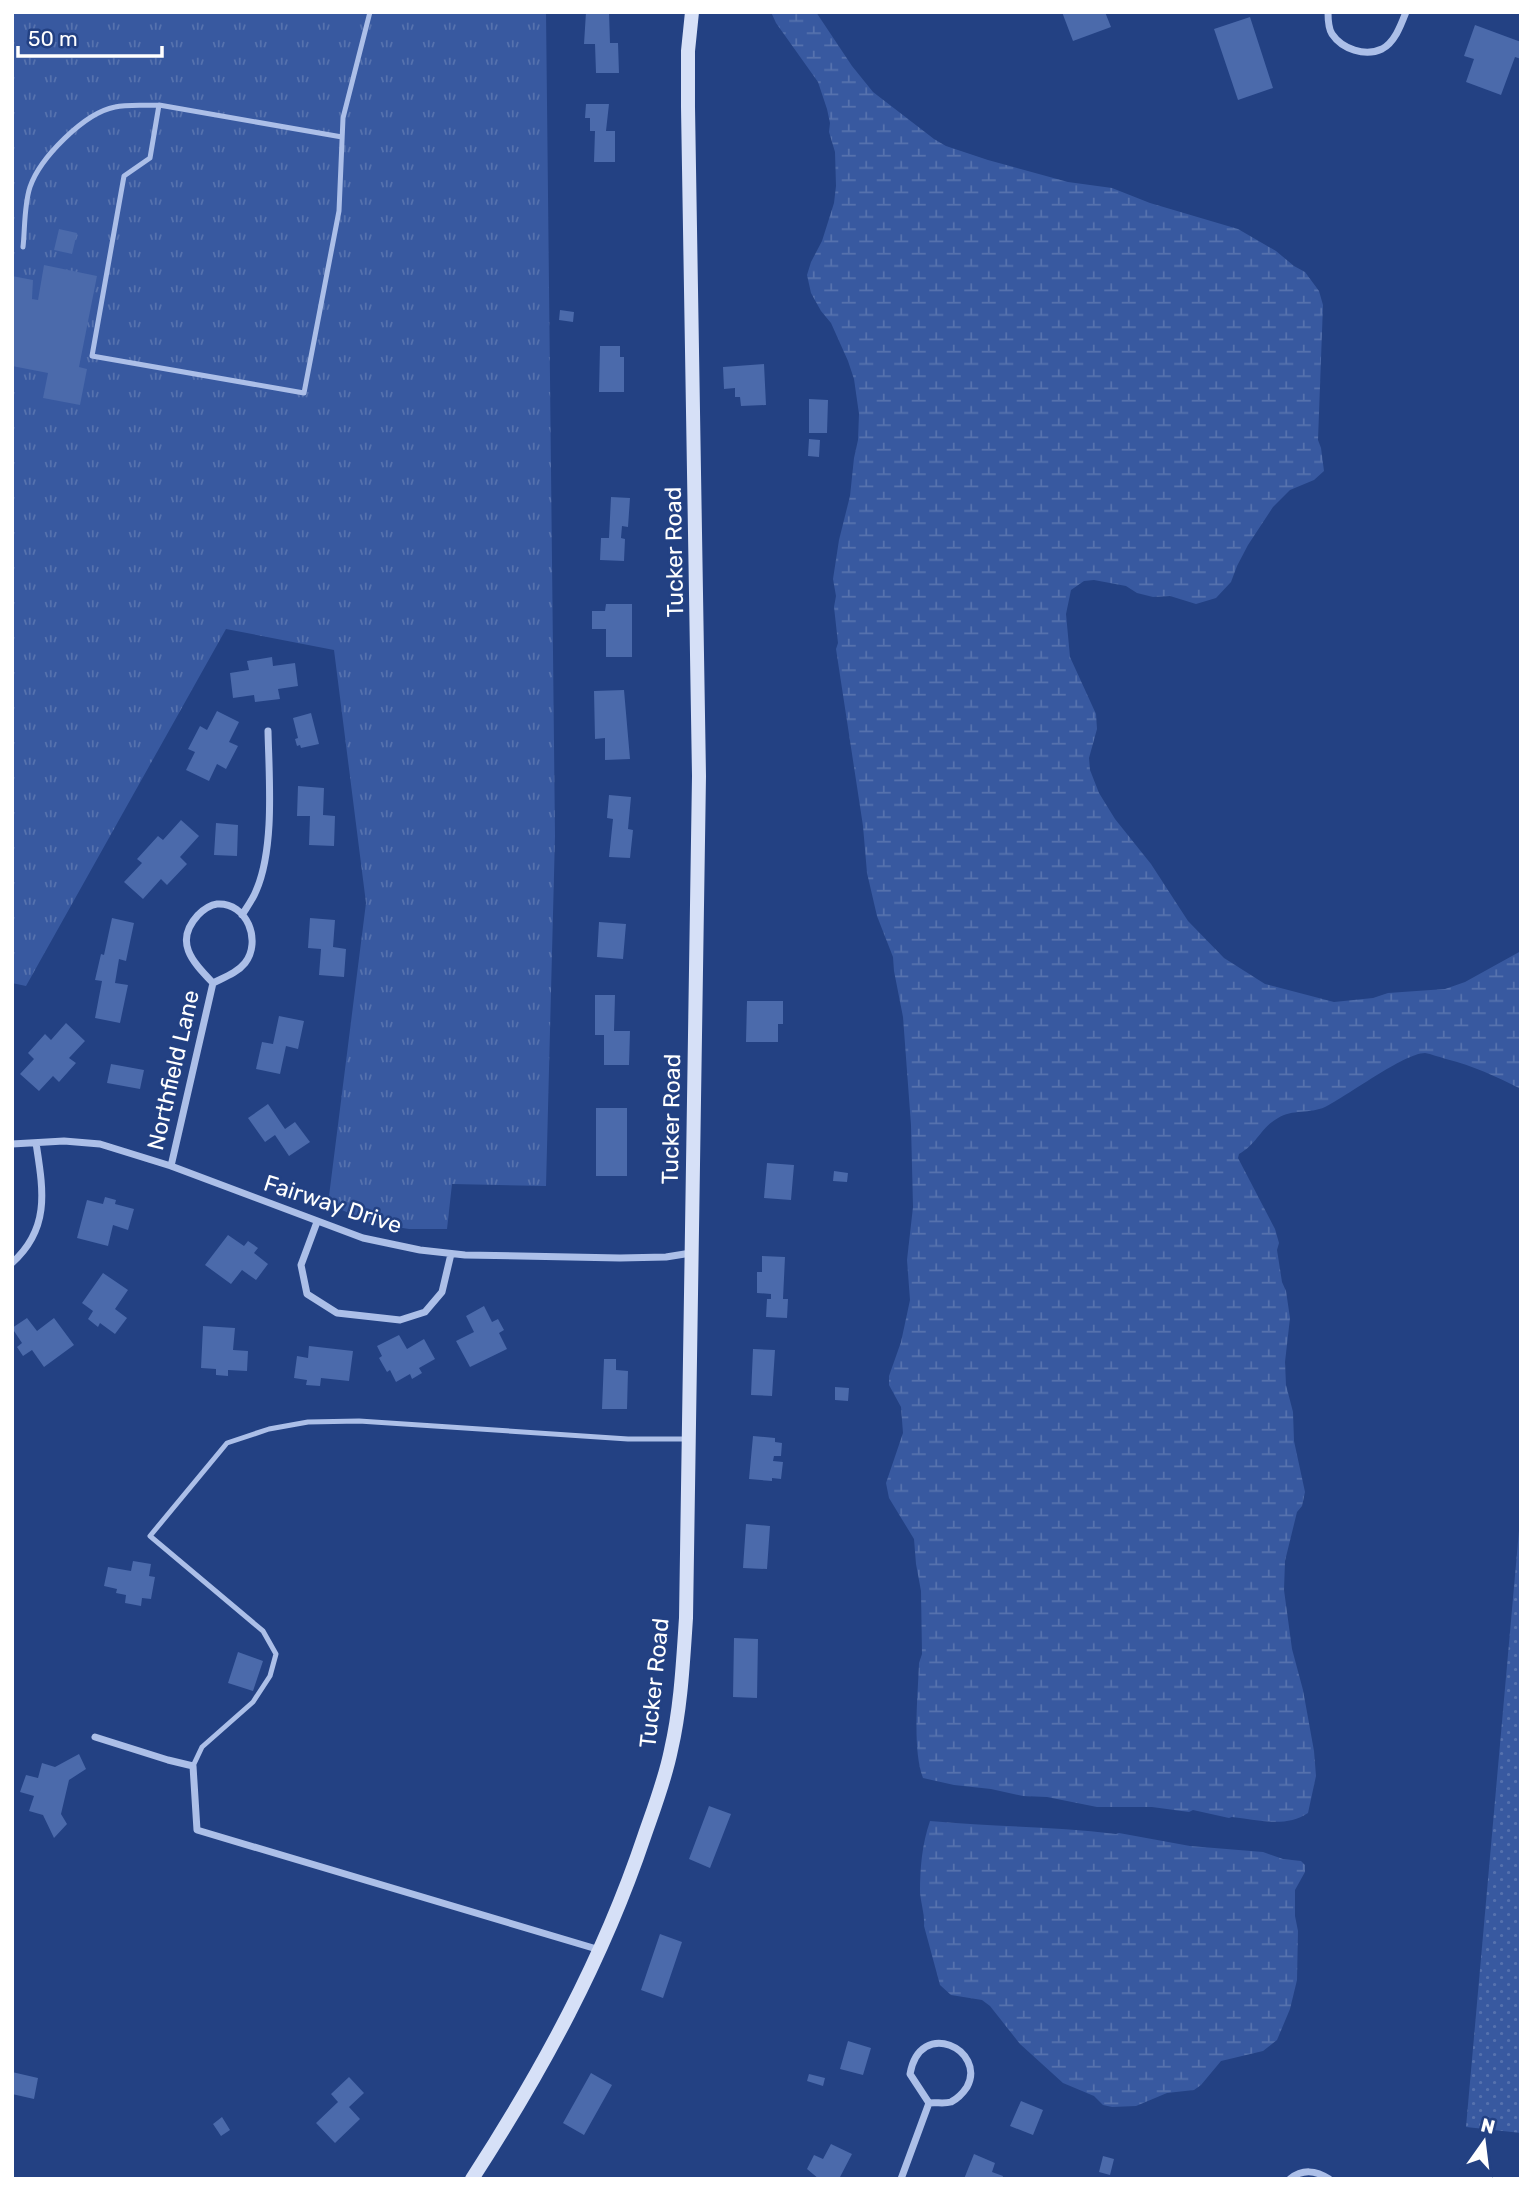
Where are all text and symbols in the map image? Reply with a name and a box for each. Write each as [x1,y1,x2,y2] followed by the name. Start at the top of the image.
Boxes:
[18,14,161,58] scale bar
[28,26,78,51] text: 50 m
[659,486,689,618] street label: Tucker Road
[141,987,205,1153] street label: Northfield Lane
[656,1053,686,1185] street label: Tucker Road
[260,1169,406,1239] street label: Fairway Drive
[633,1617,675,1749] street label: Tucker Road
[1449,2107,1519,2177] north arrow
[1479,2113,1497,2139] text: N

